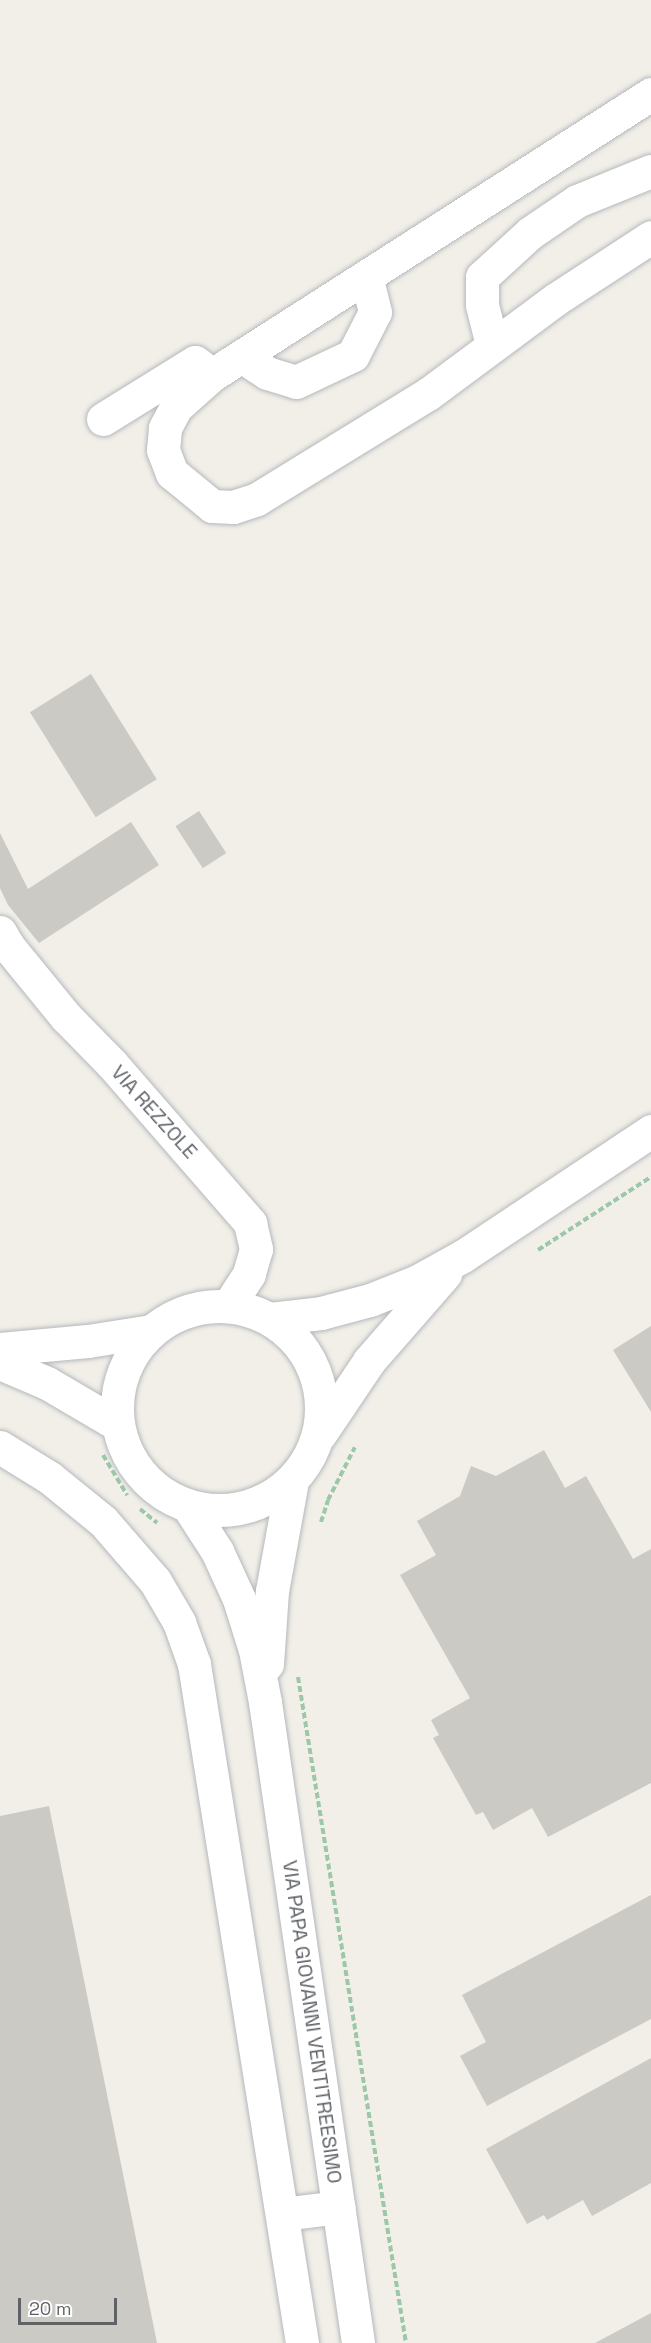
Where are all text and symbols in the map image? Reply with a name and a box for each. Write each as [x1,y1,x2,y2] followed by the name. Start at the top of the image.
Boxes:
[106,1060,202,1164] street label: VIA REZZOLE
[277,1858,347,2186] street label: VIA PAPA GIOVANNI VENTITREESIMO
[21,2286,120,2324] scale bar
[29,2297,72,2320] text: 20 m

